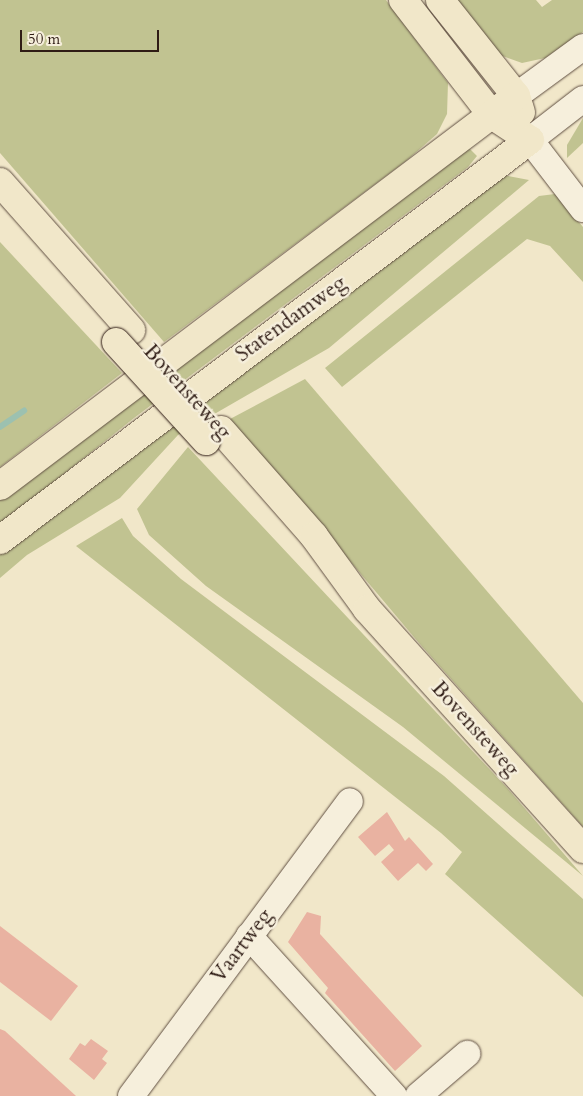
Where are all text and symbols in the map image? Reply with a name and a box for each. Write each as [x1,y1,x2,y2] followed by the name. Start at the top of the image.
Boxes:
[22,20,161,52] scale bar
[28,29,60,49] text: 50 m
[231,270,351,368] street label: Statendamweg
[138,339,236,445] street label: Bovensteweg
[426,676,524,782] street label: Bovensteweg
[206,904,278,988] street label: Vaartweg

